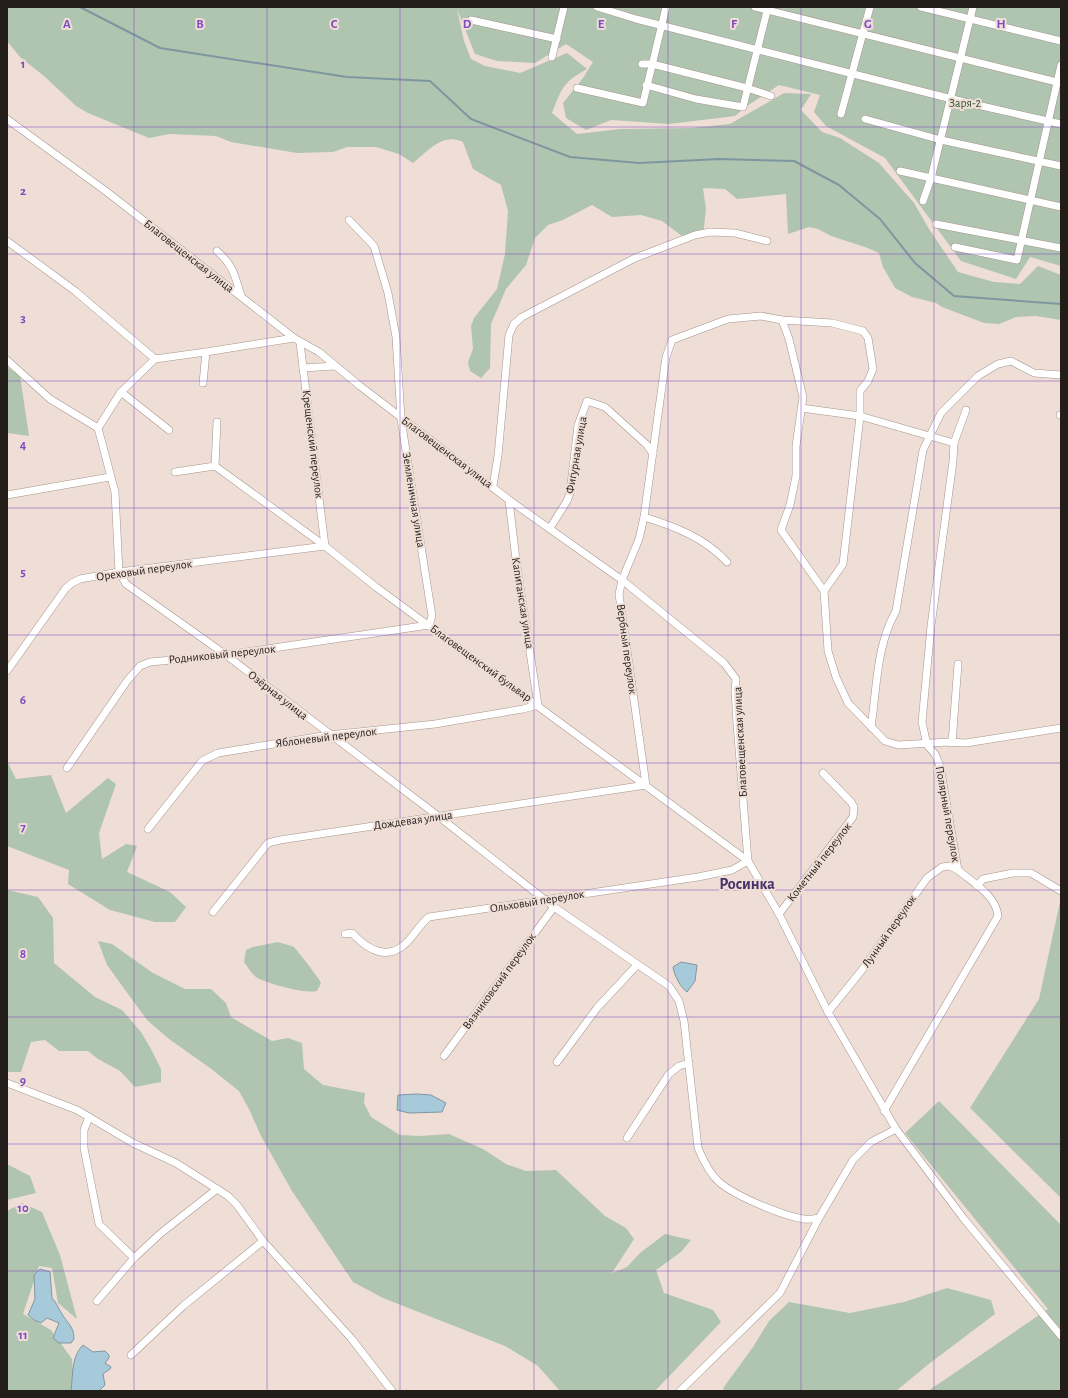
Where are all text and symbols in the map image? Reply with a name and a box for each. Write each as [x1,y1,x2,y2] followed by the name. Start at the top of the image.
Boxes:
[63,18,71,31] text: A
[196,18,204,31] text: B
[331,18,338,31] text: C
[463,18,472,31] text: D
[598,18,605,31] text: E
[731,18,738,31] text: F
[864,18,872,31] text: G
[996,18,1006,31] text: H
[21,58,25,71] text: 1
[949,97,982,109] park label: Заря-2
[20,185,26,198] text: 2
[141,217,237,296] street label: Благовещенская улица
[20,312,26,325] text: 3
[299,389,326,499] street label: Крещенский переулок
[399,414,495,491] street label: Благовещенская улица
[563,415,590,495] street label: Фигурная улица
[20,439,27,452] text: 4
[400,452,428,549] street label: Земленичная улица
[95,557,193,584] street label: Ореховый переулок
[509,557,536,650] street label: Капитанская улица
[20,566,26,579] text: 5
[614,603,639,696] street label: Вербный переулок
[427,622,534,705] street label: Благовещенский бульвар
[168,642,277,667] street label: Родниковый переулок
[245,668,311,723] street label: Озёрная улица
[731,686,750,798] street label: Благовещенская улица
[20,694,26,707] text: 6
[275,725,378,750] street label: Яблоневый переулок
[933,765,962,864] street label: Полярный переулок
[373,808,454,832] street label: Дождевая улица
[785,820,855,904] street label: Кометный переулок
[20,821,26,834] text: 7
[719,876,775,892] district label: Росинка
[489,888,586,915] street label: Ольховый переулок
[860,892,919,970] street label: Лунный переулок
[460,930,539,1032] street label: Вязниковский переулок
[20,948,26,961] text: 8
[20,1075,26,1088] text: 9
[17,1202,29,1215] text: 10
[18,1329,28,1342] text: 11

